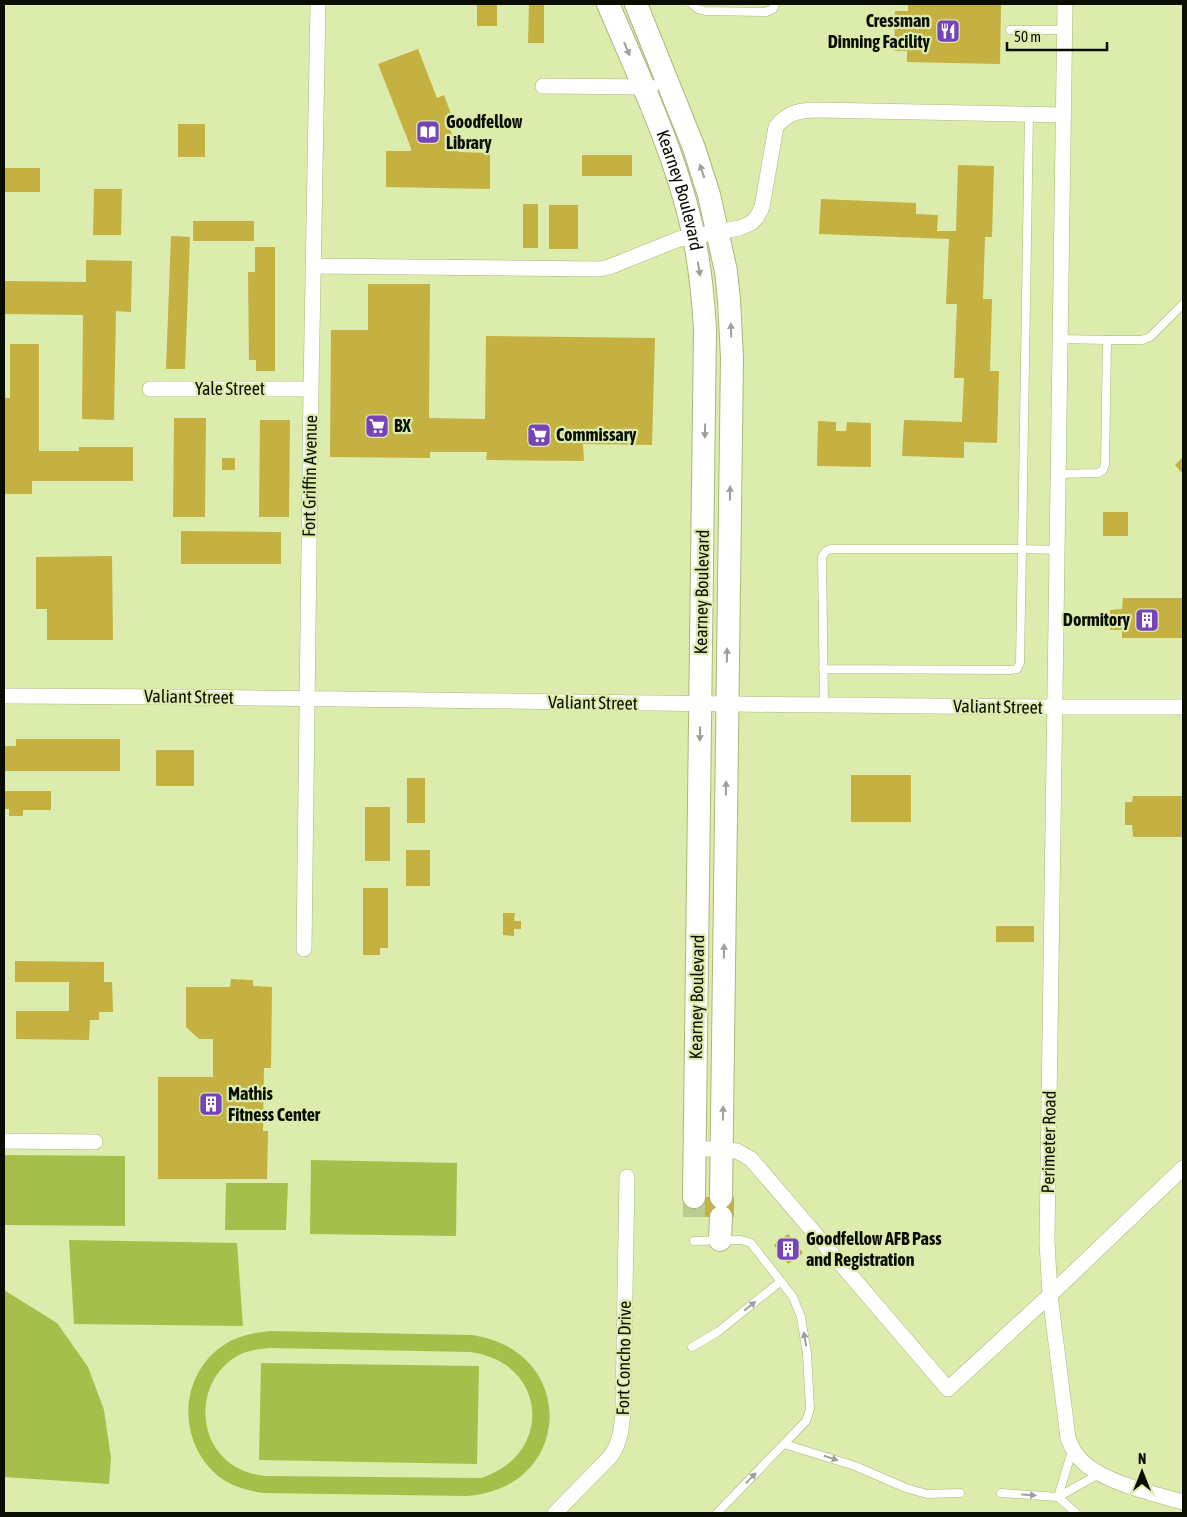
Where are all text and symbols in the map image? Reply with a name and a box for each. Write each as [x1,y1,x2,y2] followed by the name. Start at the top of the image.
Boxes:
[828,10,931,52] place label: Cressman Dinning Facility
[935,18,961,44] restaurant icon: Cressman Dinning Facility
[1007,20,1107,52] scale bar
[1014,28,1041,45] text: 50 m
[624,42,632,56] one-way arrow
[446,111,523,153] place label: Goodfellow Library
[415,119,441,145] library icon: Goodfellow Library
[652,127,707,252] street label: Kearney Boulevard
[698,163,706,178] one-way arrow
[696,261,704,277] one-way arrow
[727,322,735,338] one-way arrow
[195,378,265,399] street label: Yale Street
[364,413,390,439] supermarket icon: BX
[298,415,321,537] street label: Fort Griffin Avenue
[394,415,412,436] place label: BX
[526,422,552,448] supermarket icon: Commissary
[701,423,709,439] one-way arrow
[556,424,637,445] place label: Commissary
[726,485,734,501] one-way arrow
[690,529,713,654] street label: Kearney Boulevard
[1134,607,1160,633] building icon: Dormitory
[1063,609,1131,630] place label: Dormitory
[724,647,732,663] one-way arrow
[144,685,234,708] street label: Valiant Street
[548,691,638,714] street label: Valiant Street
[953,695,1043,718] street label: Valiant Street
[696,726,704,742] one-way arrow
[722,780,730,796] one-way arrow
[685,934,708,1059] street label: Kearney Boulevard
[720,943,728,959] one-way arrow
[228,1083,321,1125] place label: Mathis Fitness Center
[1037,1090,1060,1194] street label: Perimeter Road
[198,1091,224,1117] building icon: Mathis Fitness Center
[719,1105,727,1121] one-way arrow
[806,1228,942,1270] place label: Goodfellow AFB Pass and Registration
[775,1236,801,1262] building icon: Goodfellow AFB Pass and Registration
[612,1300,635,1416] street label: Fort Concho Drive
[743,1300,756,1311] one-way arrow
[801,1331,809,1347] one-way arrow
[1117,1447,1167,1497] north arrow
[1138,1451,1146,1467] text: N
[823,1455,838,1463] one-way arrow
[745,1473,757,1485] one-way arrow
[1022,1491,1038,1499] one-way arrow

